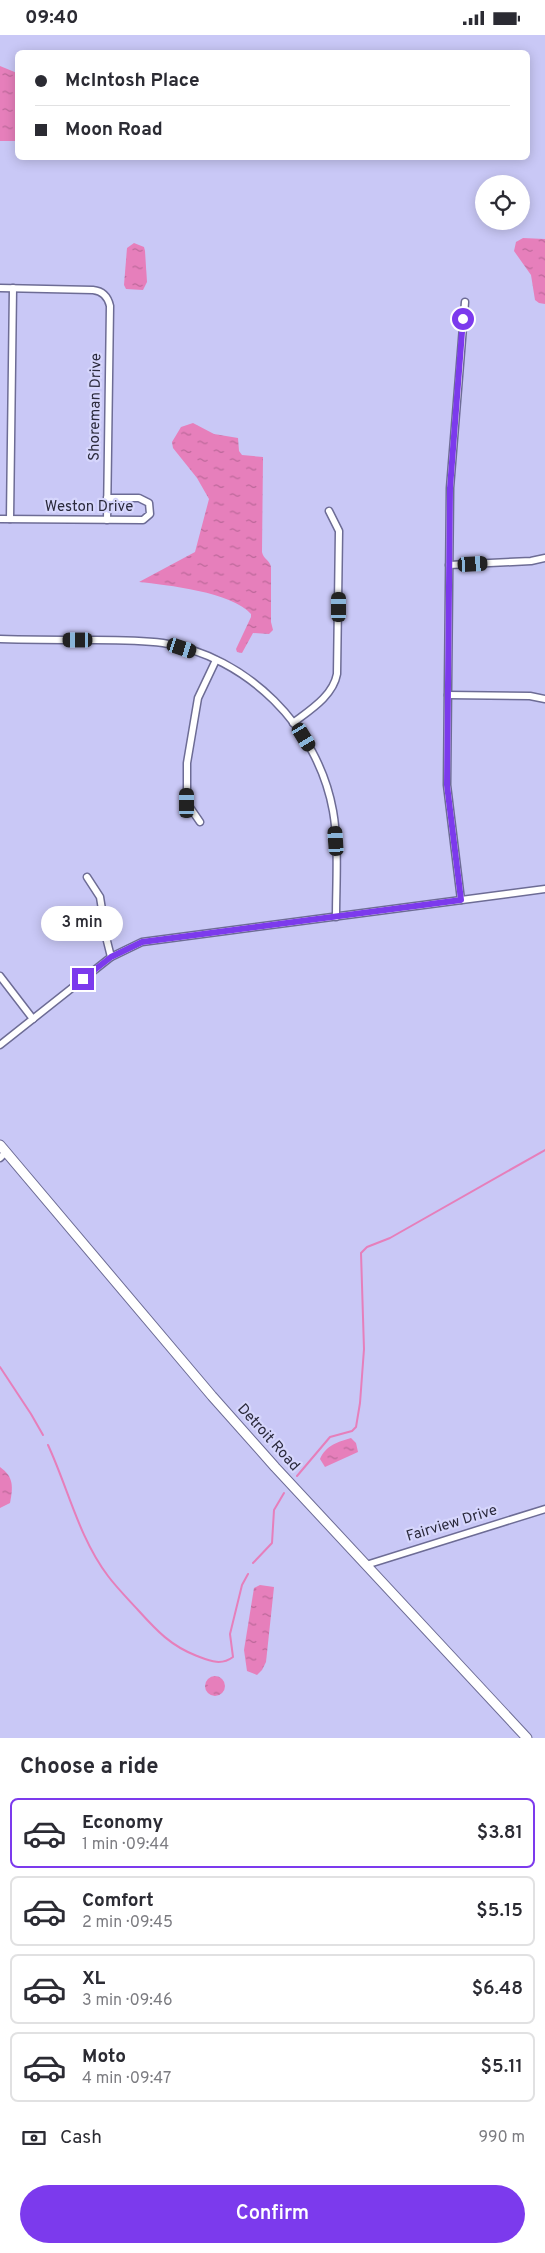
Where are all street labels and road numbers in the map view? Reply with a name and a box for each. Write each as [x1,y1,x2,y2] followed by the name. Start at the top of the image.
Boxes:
[86,353,106,461] street label: Shoreman Drive
[45,498,133,517] street label: Weston Drive
[233,1400,303,1476] street label: Detroit Road
[404,1501,500,1547] street label: Fairview Drive

